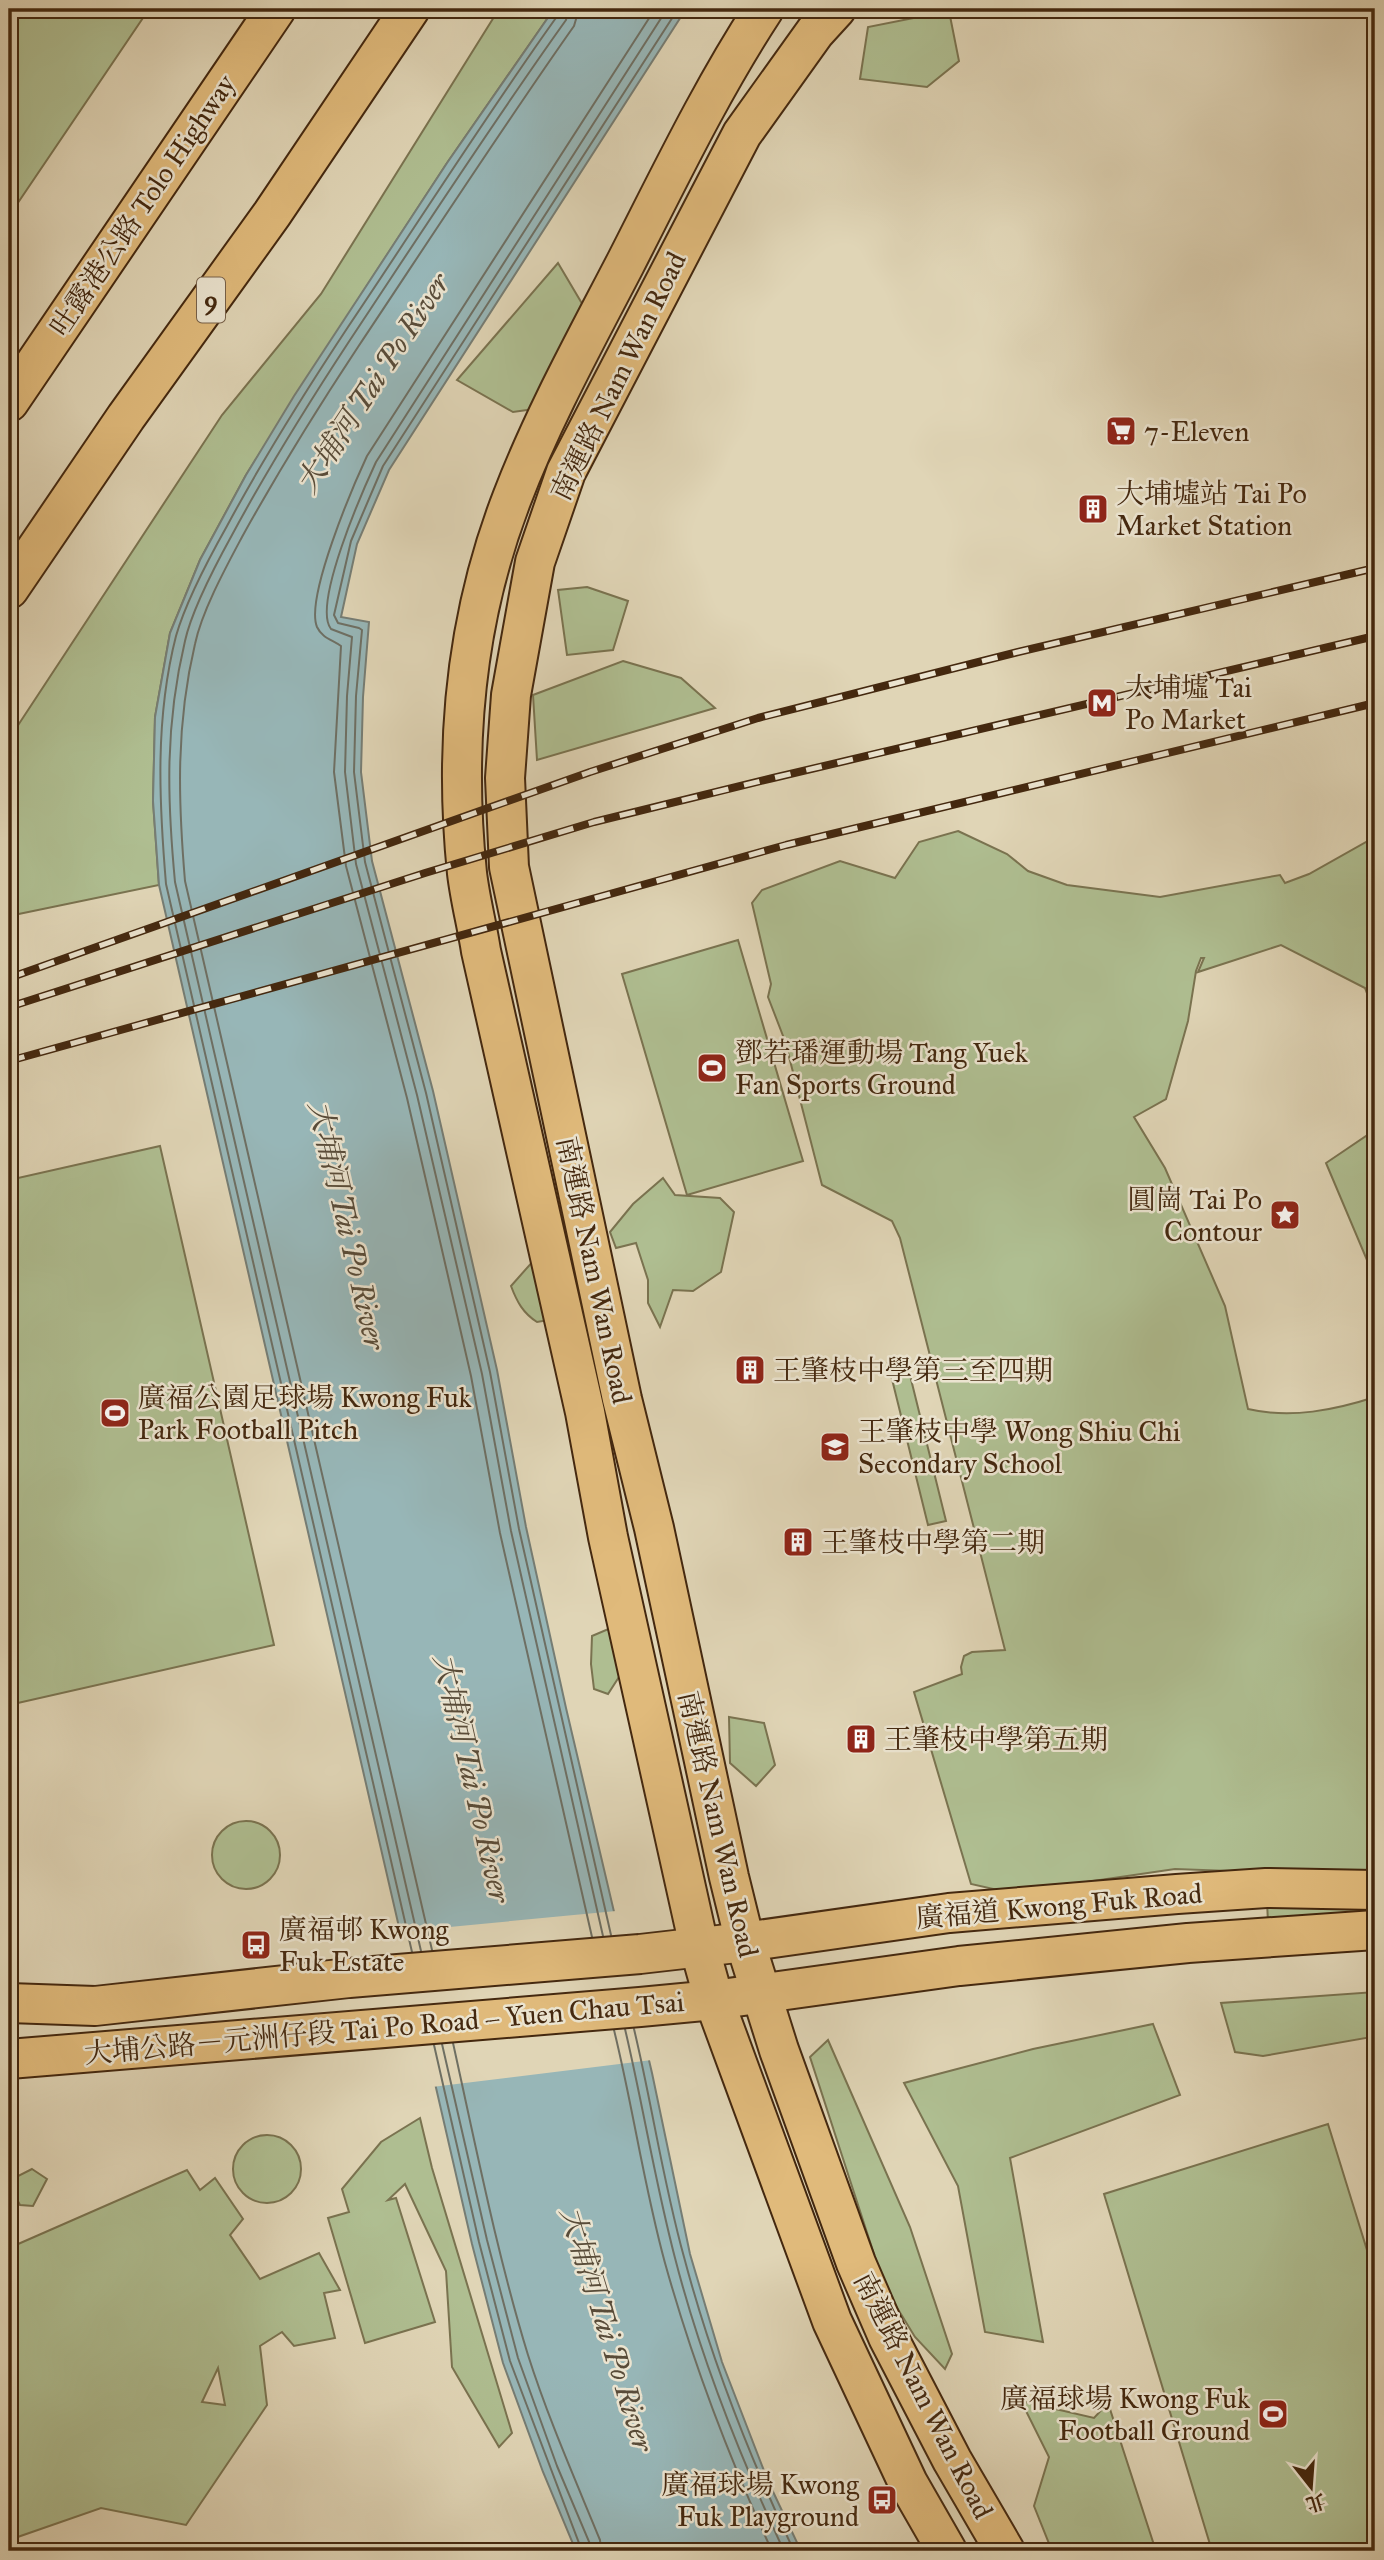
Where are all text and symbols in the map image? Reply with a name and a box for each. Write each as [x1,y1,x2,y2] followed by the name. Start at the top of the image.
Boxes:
[42,67,244,343] street label: 吐露港公路 Tolo Highway
[543,246,694,506] street label: 南運路 Nam Wan Road
[289,265,458,499] water label: 大埔河 Tai Po River
[197,278,225,322] road number: 9
[1104,414,1138,448] supermarket icon: 7-Eleven
[1144,414,1249,449] place label: 7-Eleven
[1116,476,1307,543] place label: 大埔墟站 Tai Po Market Station
[1076,492,1110,526] building icon: 大埔墟站 Tai Po Market Station
[1125,670,1252,737] place label: 大埔墟 Tai Po Market
[1085,686,1119,720] metro station icon: 大埔墟 Tai Po Market
[735,1035,1028,1102] place label: 鄧若璠運動場 Tang Yuek Fan Sports Ground
[695,1051,729,1085] sports icon: 鄧若璠運動場 Tang Yuek Fan Sports Ground
[301,1097,393,1354] water label: 大埔河 Tai Po River
[549,1133,640,1407] street label: 南運路 Nam Wan Road
[1127,1182,1262,1249] place label: 圓崗 Tai Po Contour
[1268,1198,1302,1232] place icon: 圓崗 Tai Po Contour
[733,1353,767,1387] building icon: 王肇枝中學第三至四期
[773,1353,1053,1388] place label: 王肇枝中學第三至四期
[138,1380,472,1447] place label: 廣福公園足球場 Kwong Fuk Park Football Pitch
[98,1396,132,1430] sports icon: 廣福公園足球場 Kwong Fuk Park Football Pitch
[858,1414,1181,1481] place label: 王肇枝中學 Wong Shiu Chi Secondary School
[818,1430,852,1464] school or university icon: 王肇枝中學 Wong Shiu Chi Secondary School
[781,1525,815,1559] building icon: 王肇枝中學第二期
[821,1525,1045,1560] place label: 王肇枝中學第二期
[426,1650,518,1907] water label: 大埔河 Tai Po River
[671,1687,766,1961] street label: 南運路 Nam Wan Road
[844,1722,878,1756] building icon: 王肇枝中學第五期
[884,1722,1108,1757] place label: 王肇枝中學第五期
[914,1876,1204,1935] street label: 廣福道 Kwong Fuk Road
[279,1912,450,1979] place label: 廣福邨 Kwong Fuk Estate
[239,1928,273,1962] bus stop icon: 廣福邨 Kwong Fuk Estate
[83,1984,686,2071] street label: 大埔公路－元洲仔段 Tai Po Road – Yuen Chau Tsai
[553,2202,662,2457] water label: 大埔河 Tai Po River
[846,2266,1001,2525] street label: 南運路 Nam Wan Road
[1000,2381,1250,2448] place label: 廣福球場 Kwong Fuk Football Ground
[1256,2397,1290,2431] sports icon: 廣福球場 Kwong Fuk Football Ground
[1276,2452,1346,2522] north arrow
[661,2467,860,2534] place label: 廣福球場 Kwong Fuk Playground
[865,2483,899,2517] bus stop icon: 廣福球場 Kwong Fuk Playground
[1303,2489,1328,2517] text: 北

